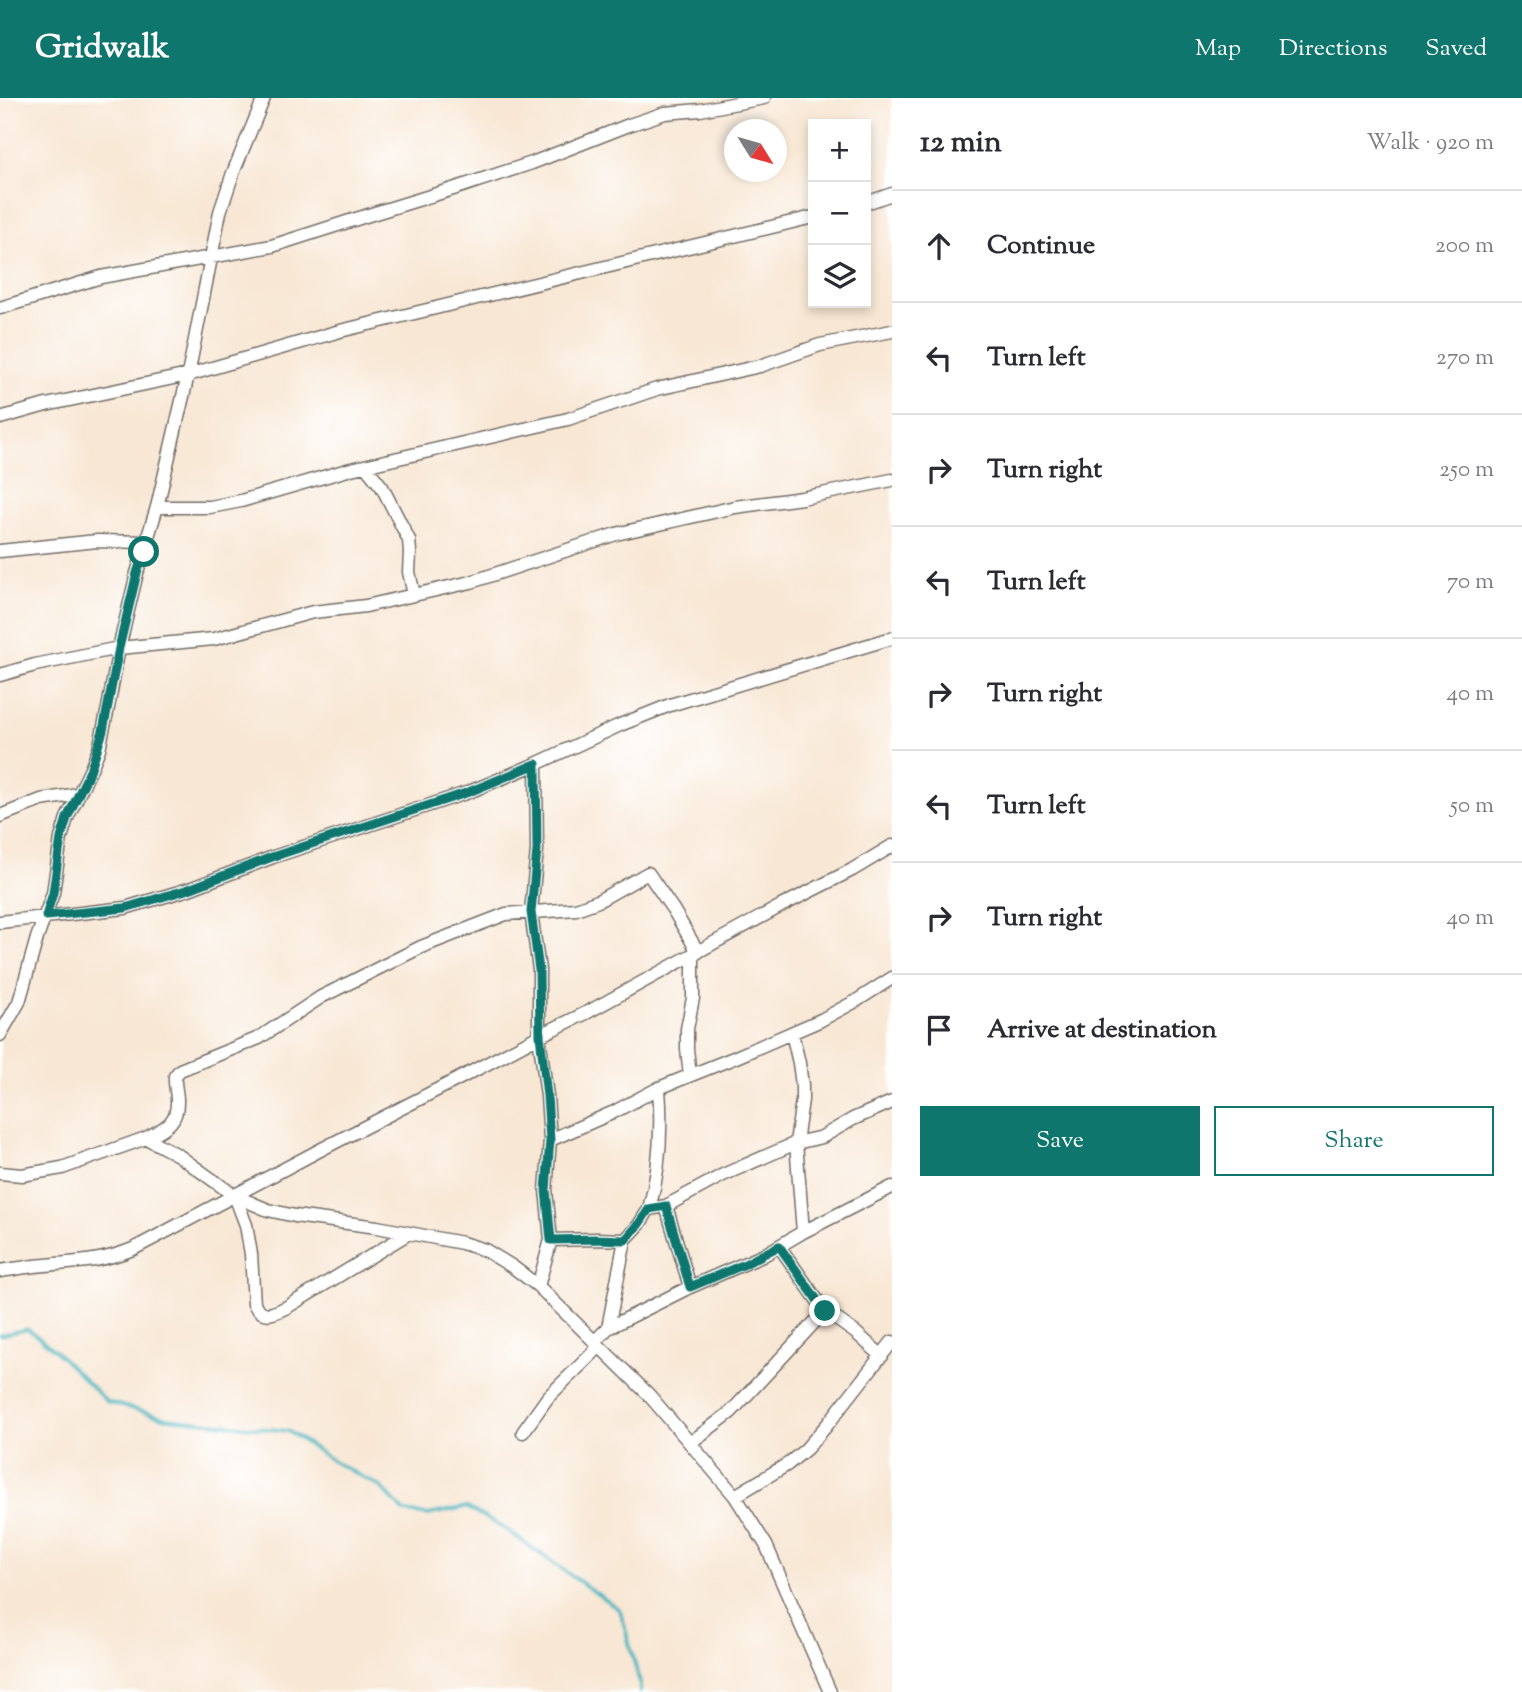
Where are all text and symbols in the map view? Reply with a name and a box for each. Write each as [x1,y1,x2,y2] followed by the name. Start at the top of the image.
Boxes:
[35,25,169,73] text: Gridwalk
[1195,32,1241,66] text: Map
[1279,32,1387,66] text: Directions
[1425,32,1487,66] text: Saved
[724,119,787,182] north arrow
[808,119,871,308] map controls
[808,119,871,182] button: +
[920,122,1002,165] text: 12 min
[1366,127,1494,160] text: Walk · 920 m
[808,182,871,245] button: −
[920,227,958,265] icon: ahead
[987,228,1095,265] text: Continue
[1435,230,1494,263] text: 200 m
[808,245,871,308] button: layers
[920,339,958,377] icon: left
[987,340,1086,377] text: Turn left
[1436,342,1494,375] text: 270 m
[920,451,958,489] icon: right
[987,452,1102,489] text: Turn right
[1439,454,1494,487] text: 250 m
[128,536,159,567] route start
[920,563,958,601] icon: left
[987,564,1086,601] text: Turn left
[1447,566,1494,599] text: 70 m
[920,675,958,713] icon: right
[987,676,1102,713] text: Turn right
[1447,678,1494,711] text: 40 m
[920,787,958,825] icon: left
[987,788,1086,825] text: Turn left
[1450,790,1494,823] text: 50 m
[920,899,958,937] icon: right
[987,900,1102,937] text: Turn right
[1447,902,1494,935] text: 40 m
[920,1011,958,1049] icon: arrive
[987,1012,1217,1049] text: Arrive at destination
[920,1106,1200,1176] button: Save
[1214,1106,1494,1176] button: Share
[809,1295,840,1326] route end

